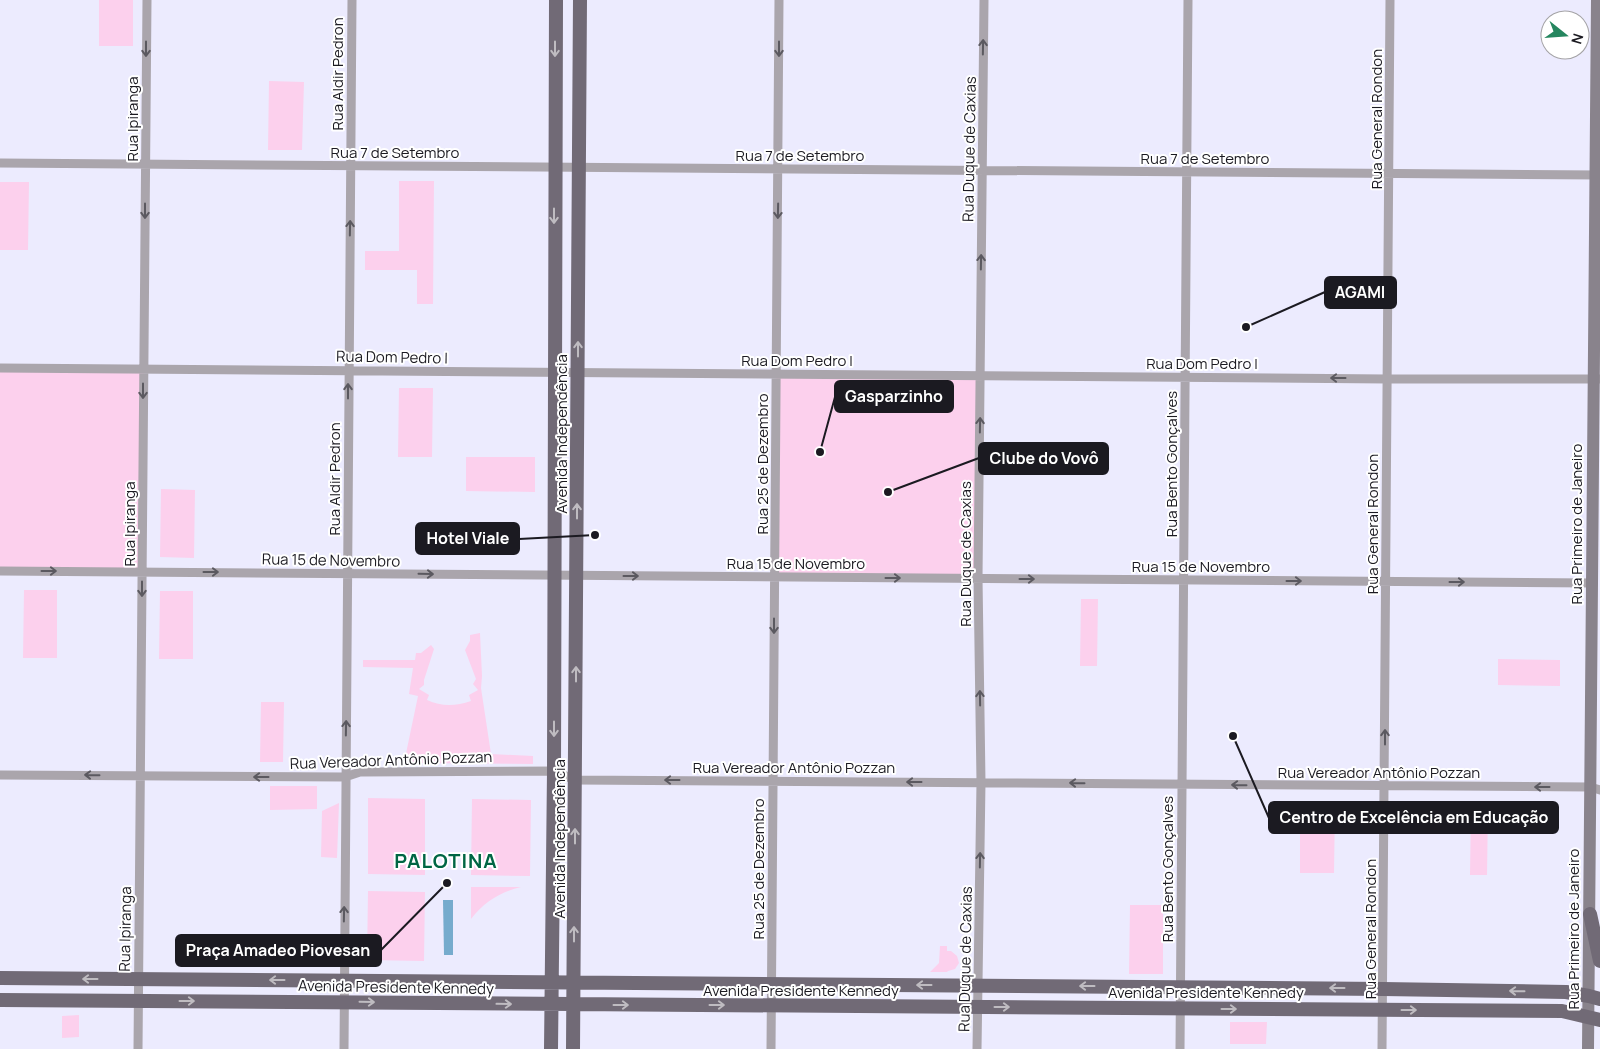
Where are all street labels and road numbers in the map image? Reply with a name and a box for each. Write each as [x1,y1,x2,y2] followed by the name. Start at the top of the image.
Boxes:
[327,17,348,131] street label: Rua Aldir Pedron
[1366,49,1387,189] street label: Rua General Rondon
[122,76,143,162] street label: Rua Ipiranga
[957,76,981,222] street label: Rua Duque de Caxias
[331,142,460,163] street label: Rua 7 de Setembro
[736,145,865,166] street label: Rua 7 de Setembro
[1141,148,1270,169] street label: Rua 7 de Setembro
[336,346,448,368] street label: Rua Dom Pedro I
[741,350,853,371] street label: Rua Dom Pedro I
[1146,353,1258,374] street label: Rua Dom Pedro I
[551,354,572,514] street label: Avenida Independência
[1161,391,1182,537] street label: Rua Bento Gonçalves
[752,393,773,535] street label: Rua 25 de Dezembro
[324,422,345,536] street label: Rua Aldir Pedron
[1566,443,1587,604] street label: Rua Primeiro de Janeiro
[1362,454,1383,594] street label: Rua General Rondon
[119,481,140,567] street label: Rua Ipiranga
[955,481,976,627] street label: Rua Duque de Caxias
[262,548,400,572] street label: Rua 15 de Novembro
[727,553,865,574] street label: Rua 15 de Novembro
[1132,556,1270,577] street label: Rua 15 de Novembro
[289,746,493,774] street label: Rua Vereador Antônio Pozzan
[693,757,895,778] street label: Rua Vereador Antônio Pozzan
[549,759,570,919] street label: Avenida Independência
[1278,762,1480,783] street label: Rua Vereador Antônio Pozzan
[1157,796,1178,942] street label: Rua Bento Gonçalves
[748,798,769,940] street label: Rua 25 de Dezembro
[1563,848,1584,1009] street label: Rua Primeiro de Janeiro
[1360,859,1381,999] street label: Rua General Rondon
[114,886,136,972] street label: Rua Ipiranga
[953,886,977,1032] street label: Rua Duque de Caxias
[298,975,494,999] street label: Avenida Presidente Kennedy
[703,980,899,1001] street label: Avenida Presidente Kennedy
[1108,982,1304,1003] street label: Avenida Presidente Kennedy

